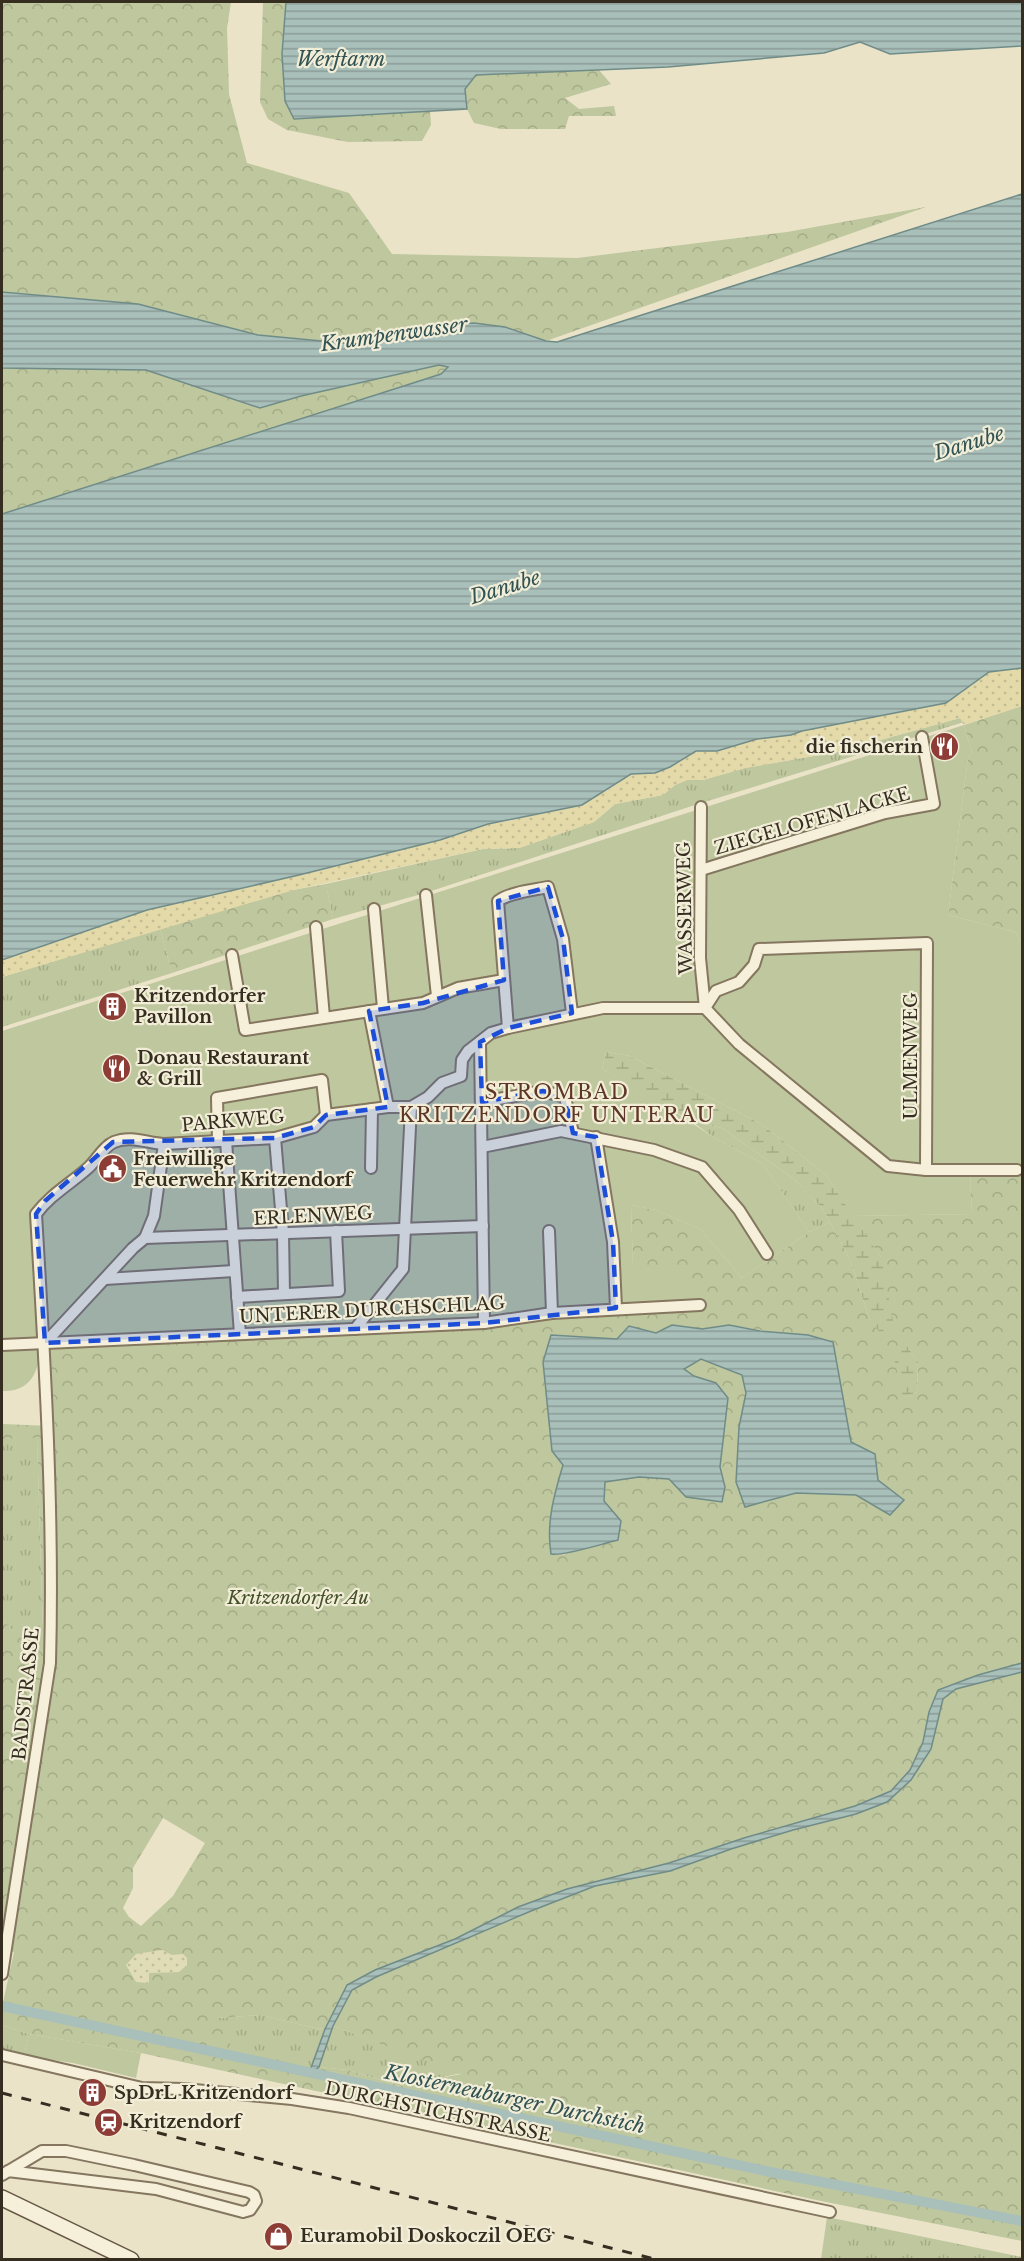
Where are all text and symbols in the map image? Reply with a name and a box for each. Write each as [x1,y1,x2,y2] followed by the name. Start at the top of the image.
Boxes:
[297,47,385,71] water label: Werftarm
[318,312,470,356] water label: Krumpenwasser
[930,421,1007,465] water label: Danube
[466,565,543,609] water label: Danube
[928,731,960,763] restaurant icon: die fischerin
[806,736,923,758] place label: die fischerin
[712,783,912,859] street label: ZIEGELOFENLACKE
[673,841,697,976] street label: WASSERWEG
[134,985,266,1028] place label: Kritzendorfer Pavillon
[97,990,129,1022] building icon: Kritzendorfer Pavillon
[900,992,922,1120] street label: ULMENWEG
[137,1047,309,1090] place label: Donau Restaurant & Grill
[100,1052,132,1084] restaurant icon: Donau Restaurant & Grill
[399,1080,715,1127] district label: STROMBAD KRITZENDORF UNTERAU
[181,1106,286,1136] street label: PARKWEG
[133,1148,354,1191] place label: Freiwillige Feuerwehr Kritzendorf
[96,1153,128,1185] public building icon: Freiwillige Feuerwehr Kritzendorf
[253,1202,374,1230] street label: ERLENWEG
[238,1292,506,1328] street label: UNTERER DURCHSCHLAG
[226,1587,369,1609] park label: Kritzendorfer Au
[8,1626,44,1762] street label: BADSTRASSE
[382,2059,647,2138] water label: Klosterneuburger Durchstich
[77,2077,109,2109] building icon: SpDrL Kritzendorf
[323,2077,553,2147] street label: DURCHSTICHSTRASSE
[114,2082,295,2104] place label: SpDrL Kritzendorf
[92,2106,124,2138] station icon: Kritzendorf
[129,2111,243,2133] place label: Kritzendorf
[263,2220,295,2252] shop icon: Euramobil Doskoczil OEG
[300,2225,552,2247] place label: Euramobil Doskoczil OEG

